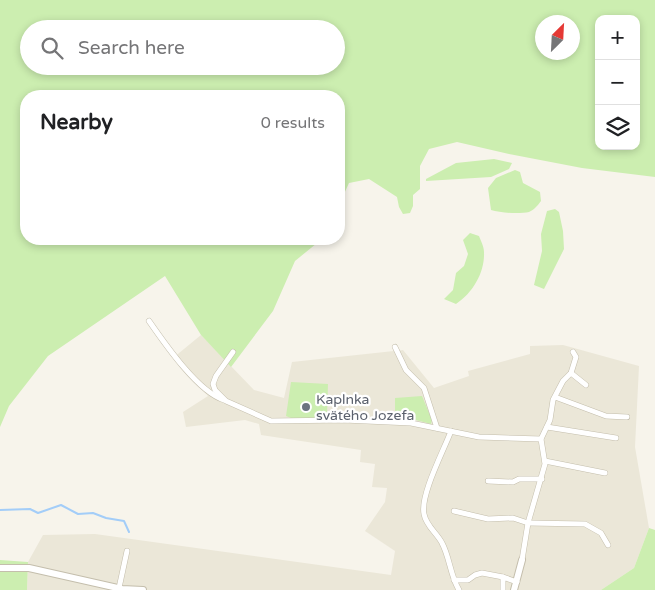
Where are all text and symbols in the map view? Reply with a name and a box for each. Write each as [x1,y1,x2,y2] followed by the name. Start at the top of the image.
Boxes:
[535,15,580,60] north arrow
[595,15,640,150] map controls
[595,15,640,60] button: +
[20,20,345,75] search box
[38,34,66,62] icon: search
[78,37,185,59] text: Search here
[595,60,640,105] button: −
[595,105,640,150] button: layers
[40,110,113,135] text: Nearby
[261,113,325,133] text: 0 results
[316,391,414,424] place label: Kaplnka svätého Jozefa
[300,401,312,413] marker: Kaplnka svätého Jozefa

